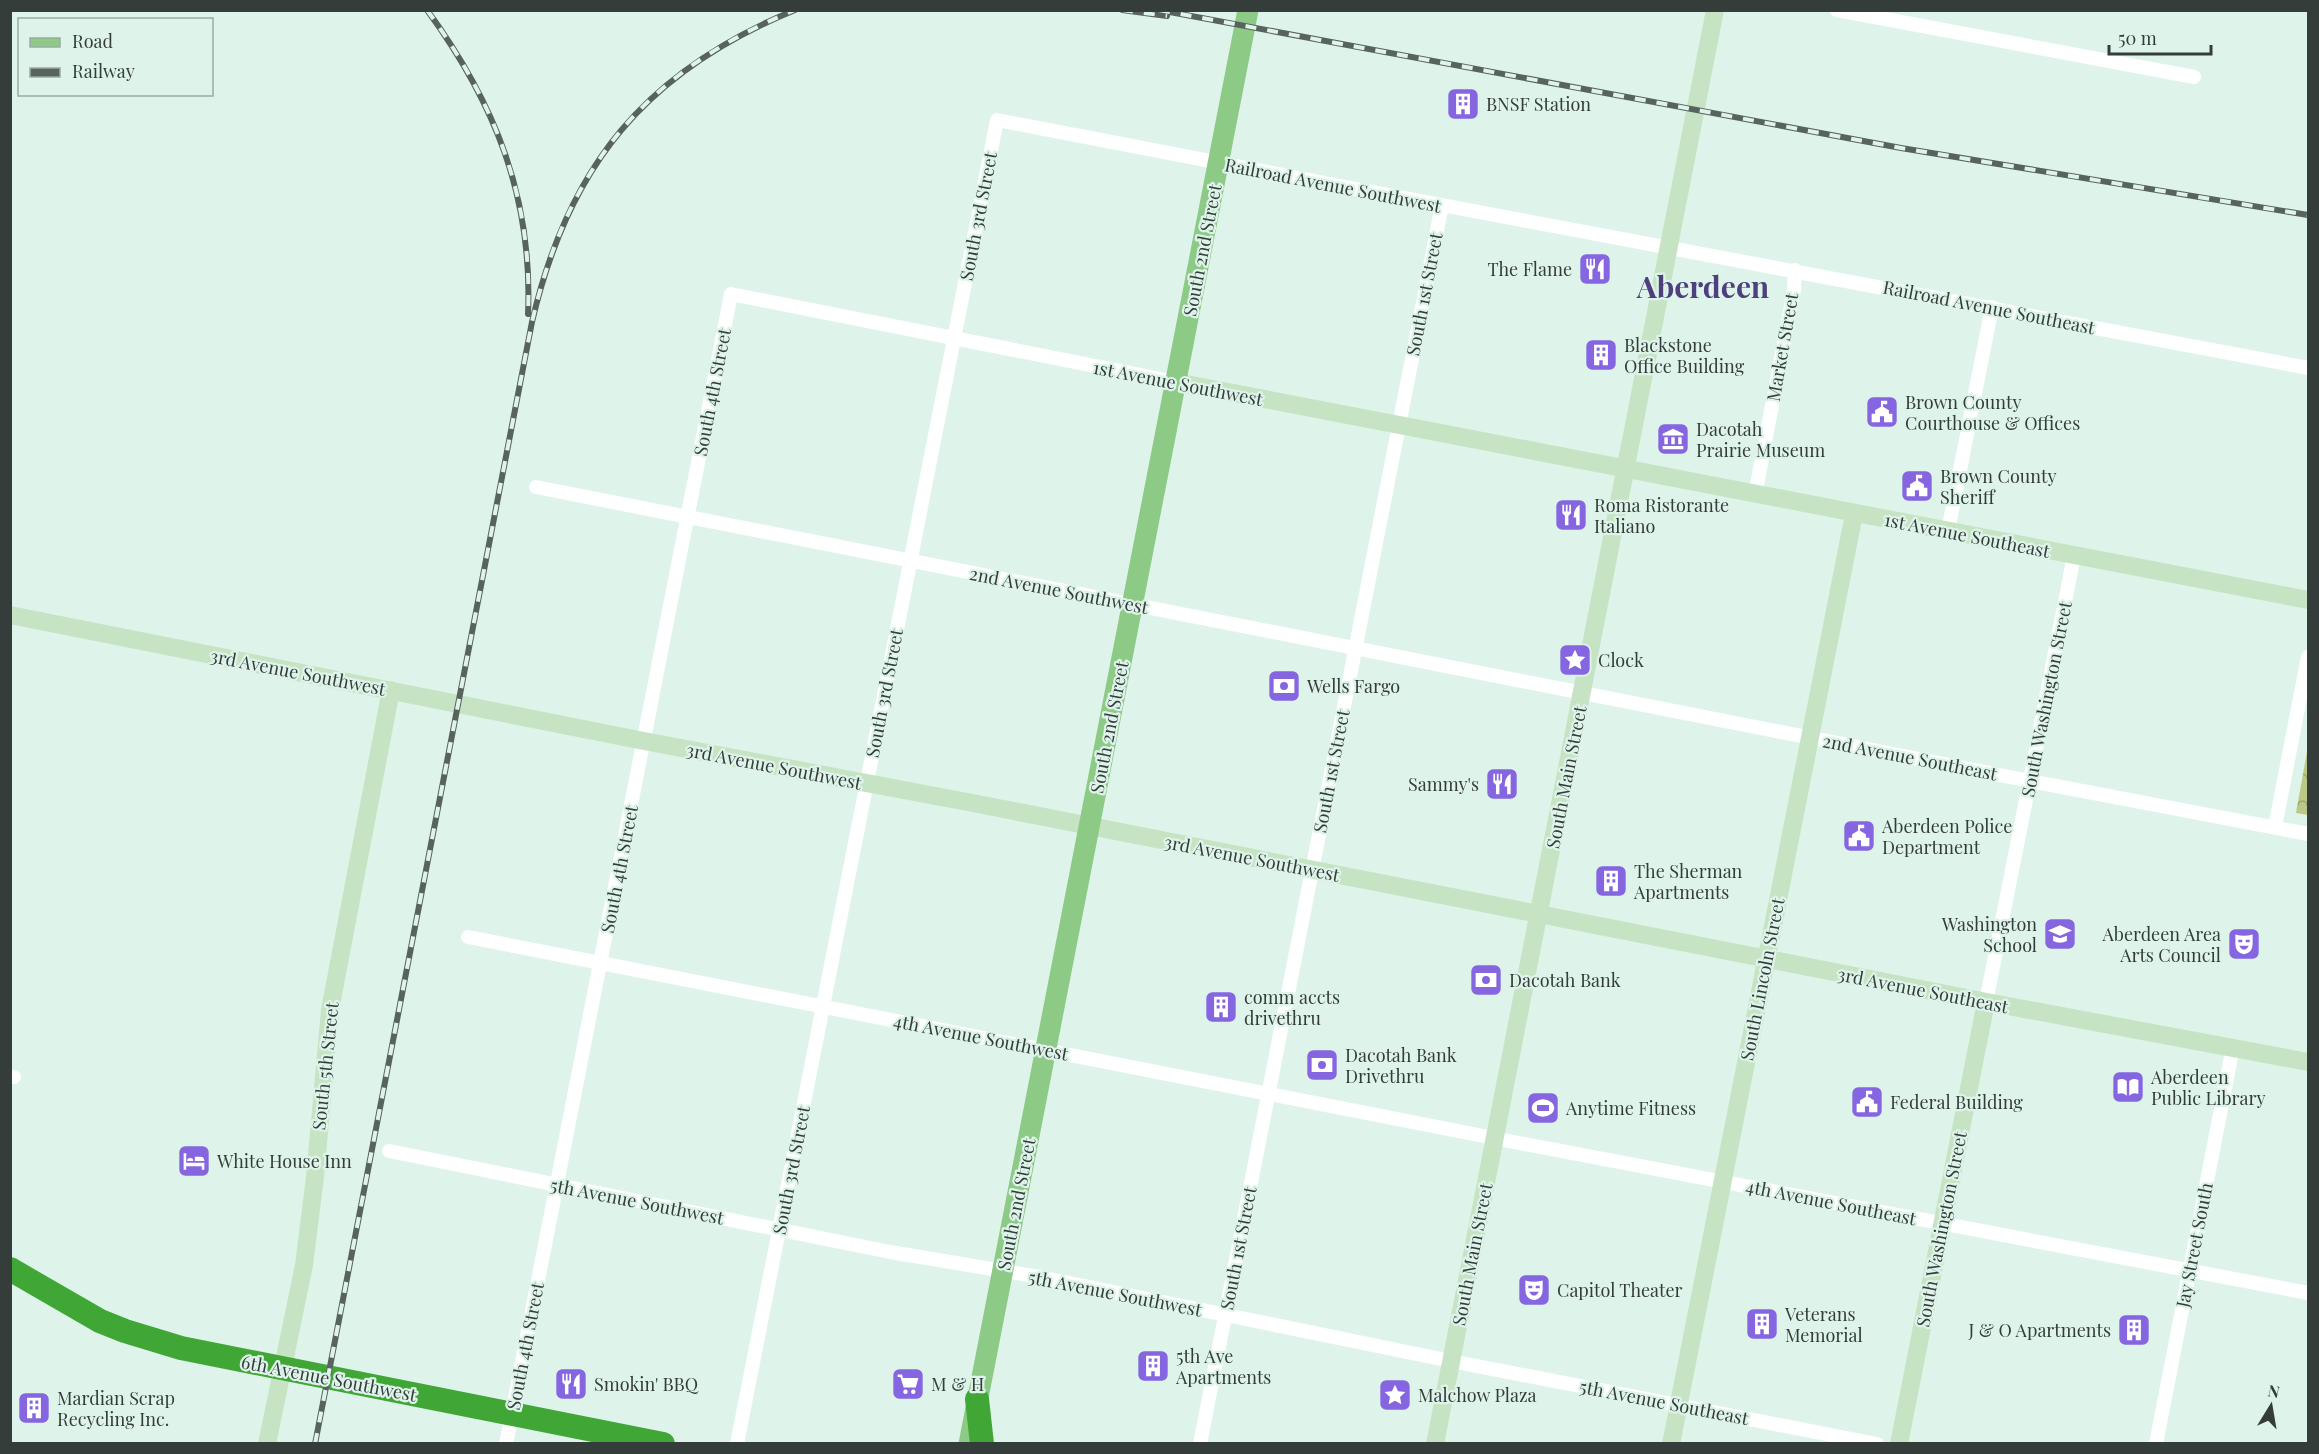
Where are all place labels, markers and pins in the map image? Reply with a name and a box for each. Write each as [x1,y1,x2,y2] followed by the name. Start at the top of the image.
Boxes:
[1445,86,1481,122] building icon: BNSF Station
[1486,92,1591,116] place label: BNSF Station
[1577,251,1613,287] restaurant icon: The Flame
[1487,257,1572,281] place label: The Flame
[1624,333,1745,378] place label: Blackstone Office Building
[1583,337,1619,373] building icon: Blackstone Office Building
[1905,390,2080,435] place label: Brown County Courthouse & Offices
[1864,394,1900,430] public building icon: Brown County Courthouse & Offices
[1696,417,1825,462] place label: Dacotah Prairie Museum
[1655,421,1691,457] museum icon: Dacotah Prairie Museum
[1940,464,2057,509] place label: Brown County Sheriff
[1899,468,1935,504] public building icon: Brown County Sheriff
[1594,493,1729,538] place label: Roma Ristorante Italiano
[1553,497,1589,533] restaurant icon: Roma Ristorante Italiano
[1557,642,1593,678] place icon: Clock
[1598,648,1644,672] place label: Clock
[1266,668,1302,704] bank icon: Wells Fargo
[1306,674,1400,698] place label: Wells Fargo
[1484,766,1520,802] restaurant icon: Sammy's
[1408,772,1479,796] place label: Sammy's
[1881,814,2012,859] place label: Aberdeen Police Department
[1841,818,1877,854] public building icon: Aberdeen Police Department
[1633,859,1743,904] place label: The Sherman Apartments
[1593,863,1629,899] building icon: The Sherman Apartments
[1941,912,2037,957] place label: Washington School
[2042,916,2078,952] school or university icon: Washington School
[2101,922,2221,967] place label: Aberdeen Area Arts Council
[2226,926,2262,962] theatre icon: Aberdeen Area Arts Council
[1468,962,1504,998] bank icon: Dacotah Bank
[1509,968,1621,992] place label: Dacotah Bank
[1244,985,1340,1030] place label: comm accts drivethru
[1203,989,1239,1025] building icon: comm accts drivethru
[1345,1043,1457,1088] place label: Dacotah Bank Drivethru
[1304,1047,1340,1083] bank icon: Dacotah Bank Drivethru
[2150,1065,2266,1110] place label: Aberdeen Public Library
[2110,1069,2146,1105] library icon: Aberdeen Public Library
[1849,1084,1885,1120] public building icon: Federal Building
[1525,1090,1561,1126] sports icon: Anytime Fitness
[1890,1090,2023,1114] place label: Federal Building
[1565,1096,1696,1120] place label: Anytime Fitness
[176,1143,212,1179] hotel icon: White House Inn
[216,1149,352,1173] place label: White House Inn
[1516,1272,1552,1308] theatre icon: Capitol Theater
[1557,1278,1683,1302] place label: Capitol Theater
[1784,1302,1863,1347] place label: Veterans Memorial
[1744,1306,1780,1342] building icon: Veterans Memorial
[2116,1312,2152,1348] building icon: J & O Apartments
[1967,1318,2111,1342] place label: J & O Apartments
[1175,1344,1271,1389] place label: 5th Ave Apartments
[1135,1348,1171,1384] building icon: 5th Ave Apartments
[553,1366,589,1402] restaurant icon: Smokin' BBQ
[890,1366,926,1402] supermarket icon: M & H
[594,1372,699,1396] place label: Smokin' BBQ
[931,1372,984,1396] place label: M & H
[1377,1377,1413,1413] place icon: Malchow Plaza
[1418,1383,1537,1407] place label: Malchow Plaza
[57,1386,175,1431] place label: Mardian Scrap Recycling Inc.
[16,1390,52,1426] building icon: Mardian Scrap Recycling Inc.

